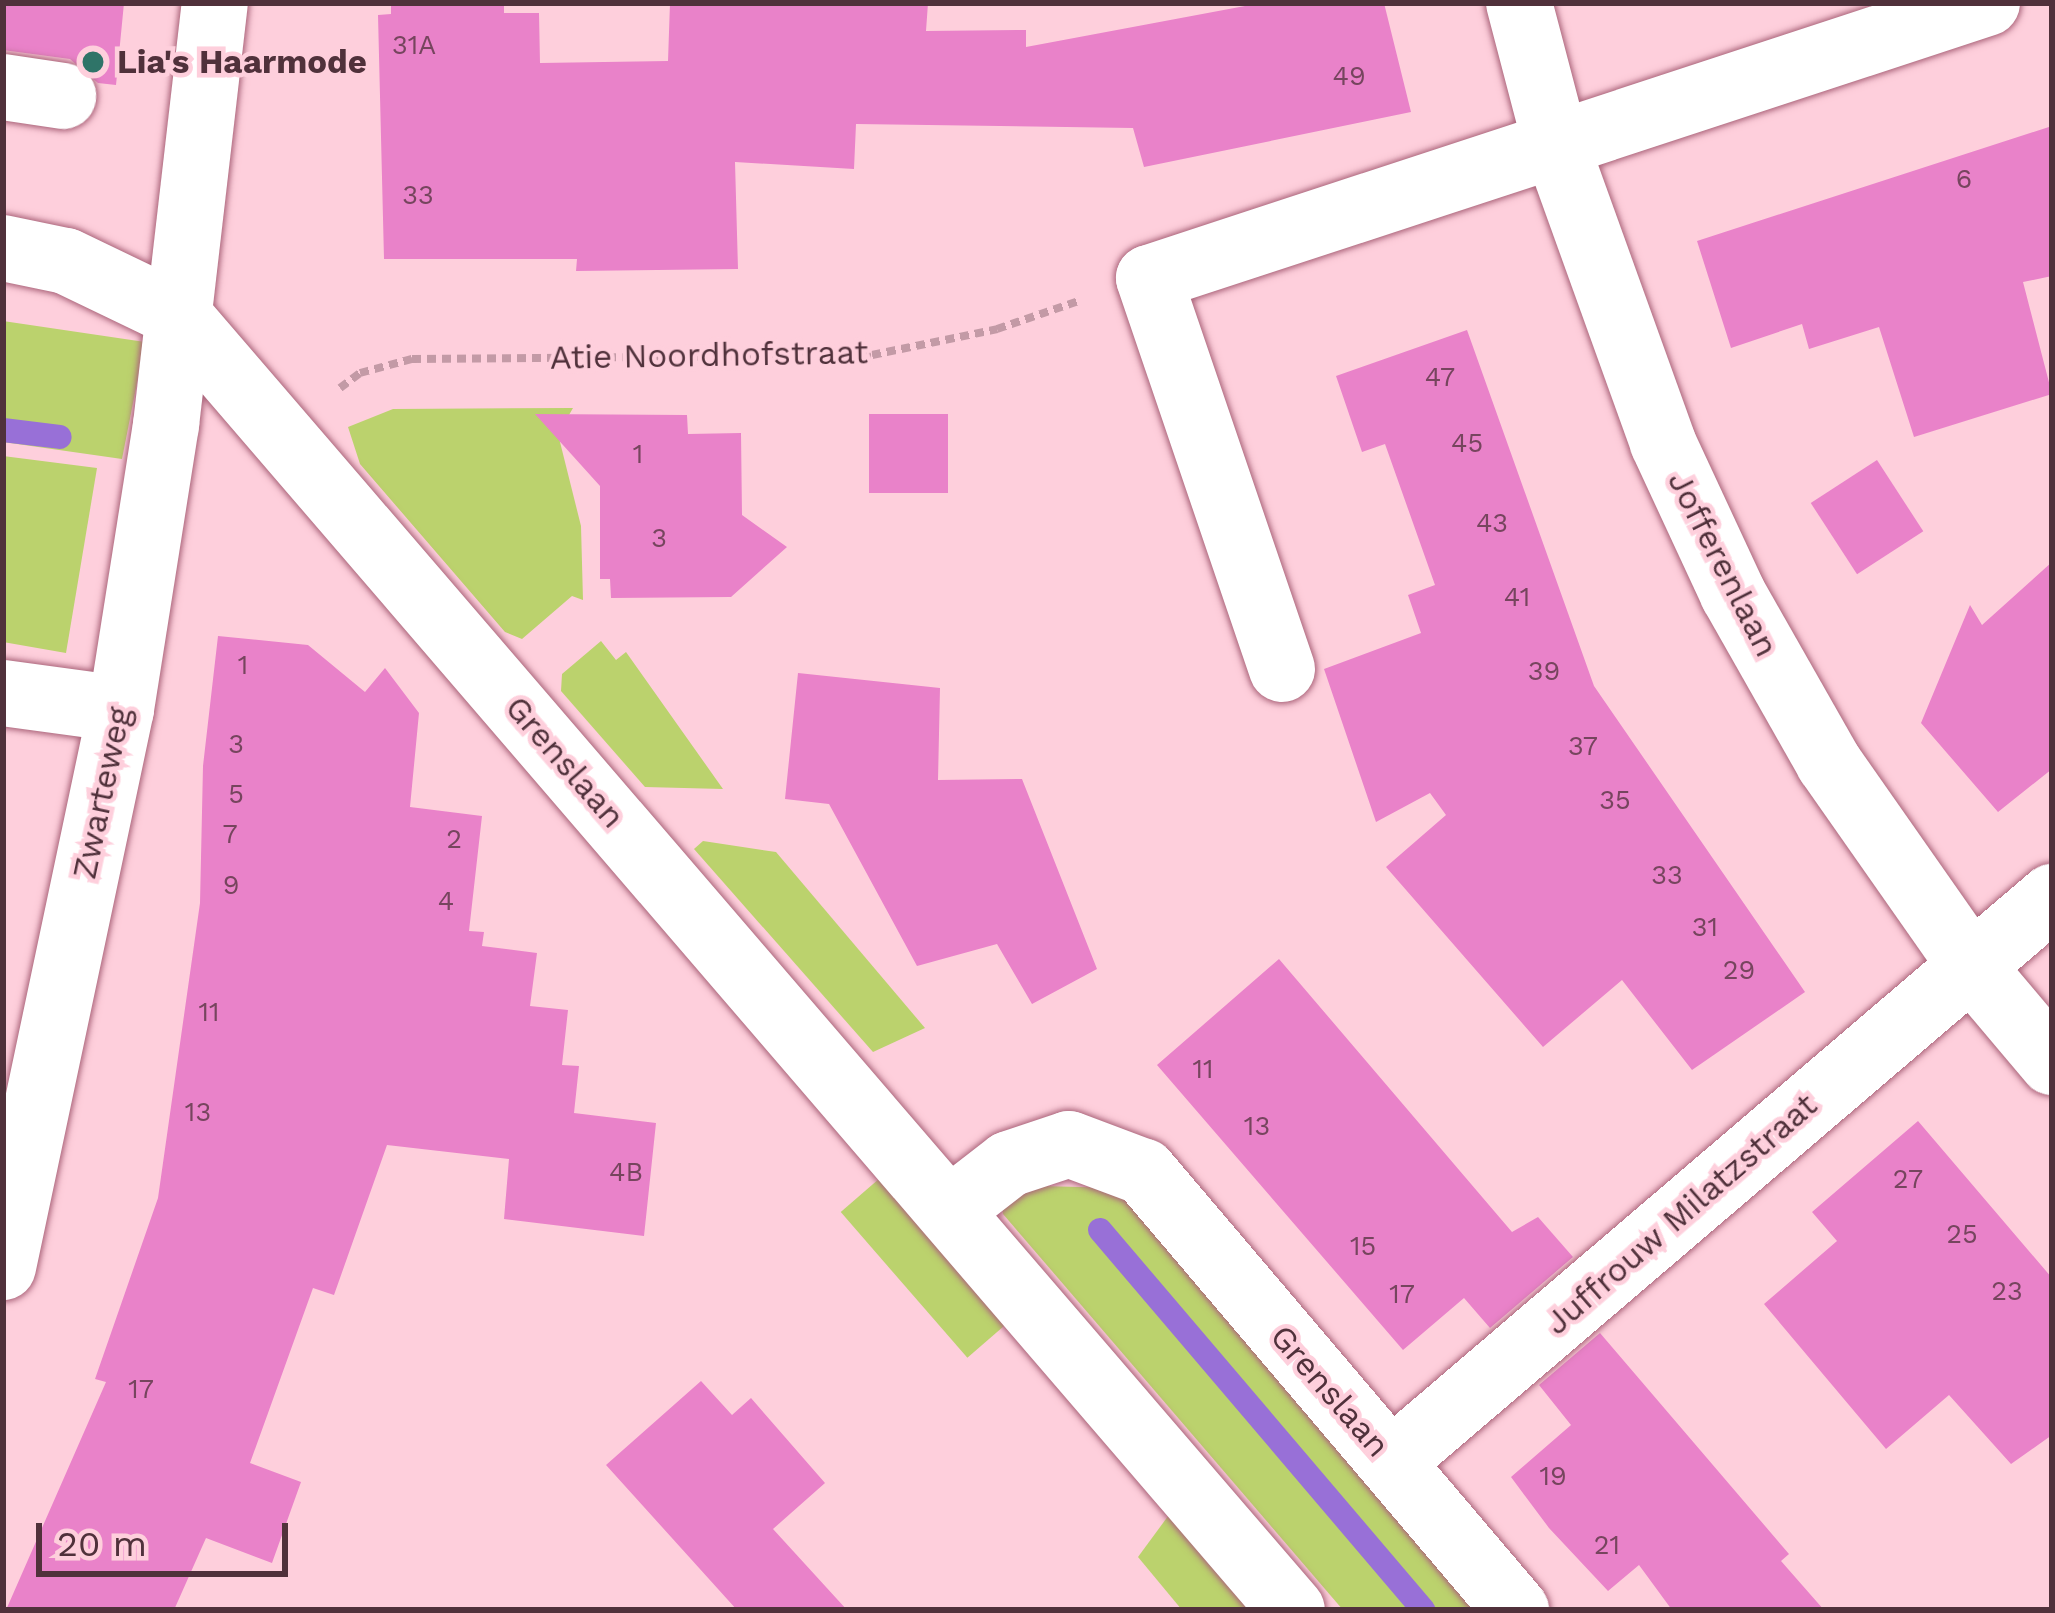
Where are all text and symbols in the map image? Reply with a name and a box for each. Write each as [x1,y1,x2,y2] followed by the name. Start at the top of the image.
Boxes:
[392,30,436,62] house number: 31A
[117,42,367,82] place label: Lia's Haarmode
[80,49,106,75] marker: Lia's Haarmode
[1332,61,1366,93] house number: 49
[1956,164,1972,196] house number: 6
[402,180,434,212] house number: 33
[550,332,868,378] street label: Atie Noordhofstraat
[1425,362,1455,394] house number: 47
[1451,428,1483,460] house number: 45
[633,439,643,471] house number: 1
[1659,465,1787,663] street label: Jofferenlaan
[1476,508,1508,540] house number: 43
[651,523,667,555] house number: 3
[1504,582,1530,614] house number: 41
[238,650,248,682] house number: 1
[1528,656,1560,688] house number: 39
[497,688,633,836] street label: Grenslaan
[64,704,140,882] street label: Zwarteweg
[228,729,244,761] house number: 3
[1568,731,1598,763] house number: 37
[228,779,244,811] house number: 5
[1599,785,1631,817] house number: 35
[222,819,238,851] house number: 7
[446,824,462,856] house number: 2
[1651,860,1683,892] house number: 33
[223,870,239,902] house number: 9
[438,886,454,918] house number: 4
[1692,912,1718,944] house number: 31
[1723,955,1755,987] house number: 29
[198,997,220,1029] house number: 11
[1192,1054,1214,1086] house number: 11
[1537,1085,1825,1343] street label: Juffrouw Milatzstraat
[185,1097,211,1129] house number: 13
[1244,1111,1270,1143] house number: 13
[609,1157,643,1189] house number: 4B
[1893,1164,1923,1196] house number: 27
[1946,1219,1978,1251] house number: 25
[1350,1231,1376,1263] house number: 15
[1991,1276,2023,1308] house number: 23
[1389,1279,1415,1311] house number: 17
[1262,1317,1398,1465] street label: Grenslaan
[128,1374,154,1406] house number: 17
[1539,1461,1567,1493] house number: 19
[42,1499,294,1573] scale bar
[57,1523,147,1565] text: 20 m
[1594,1530,1620,1562] house number: 21

